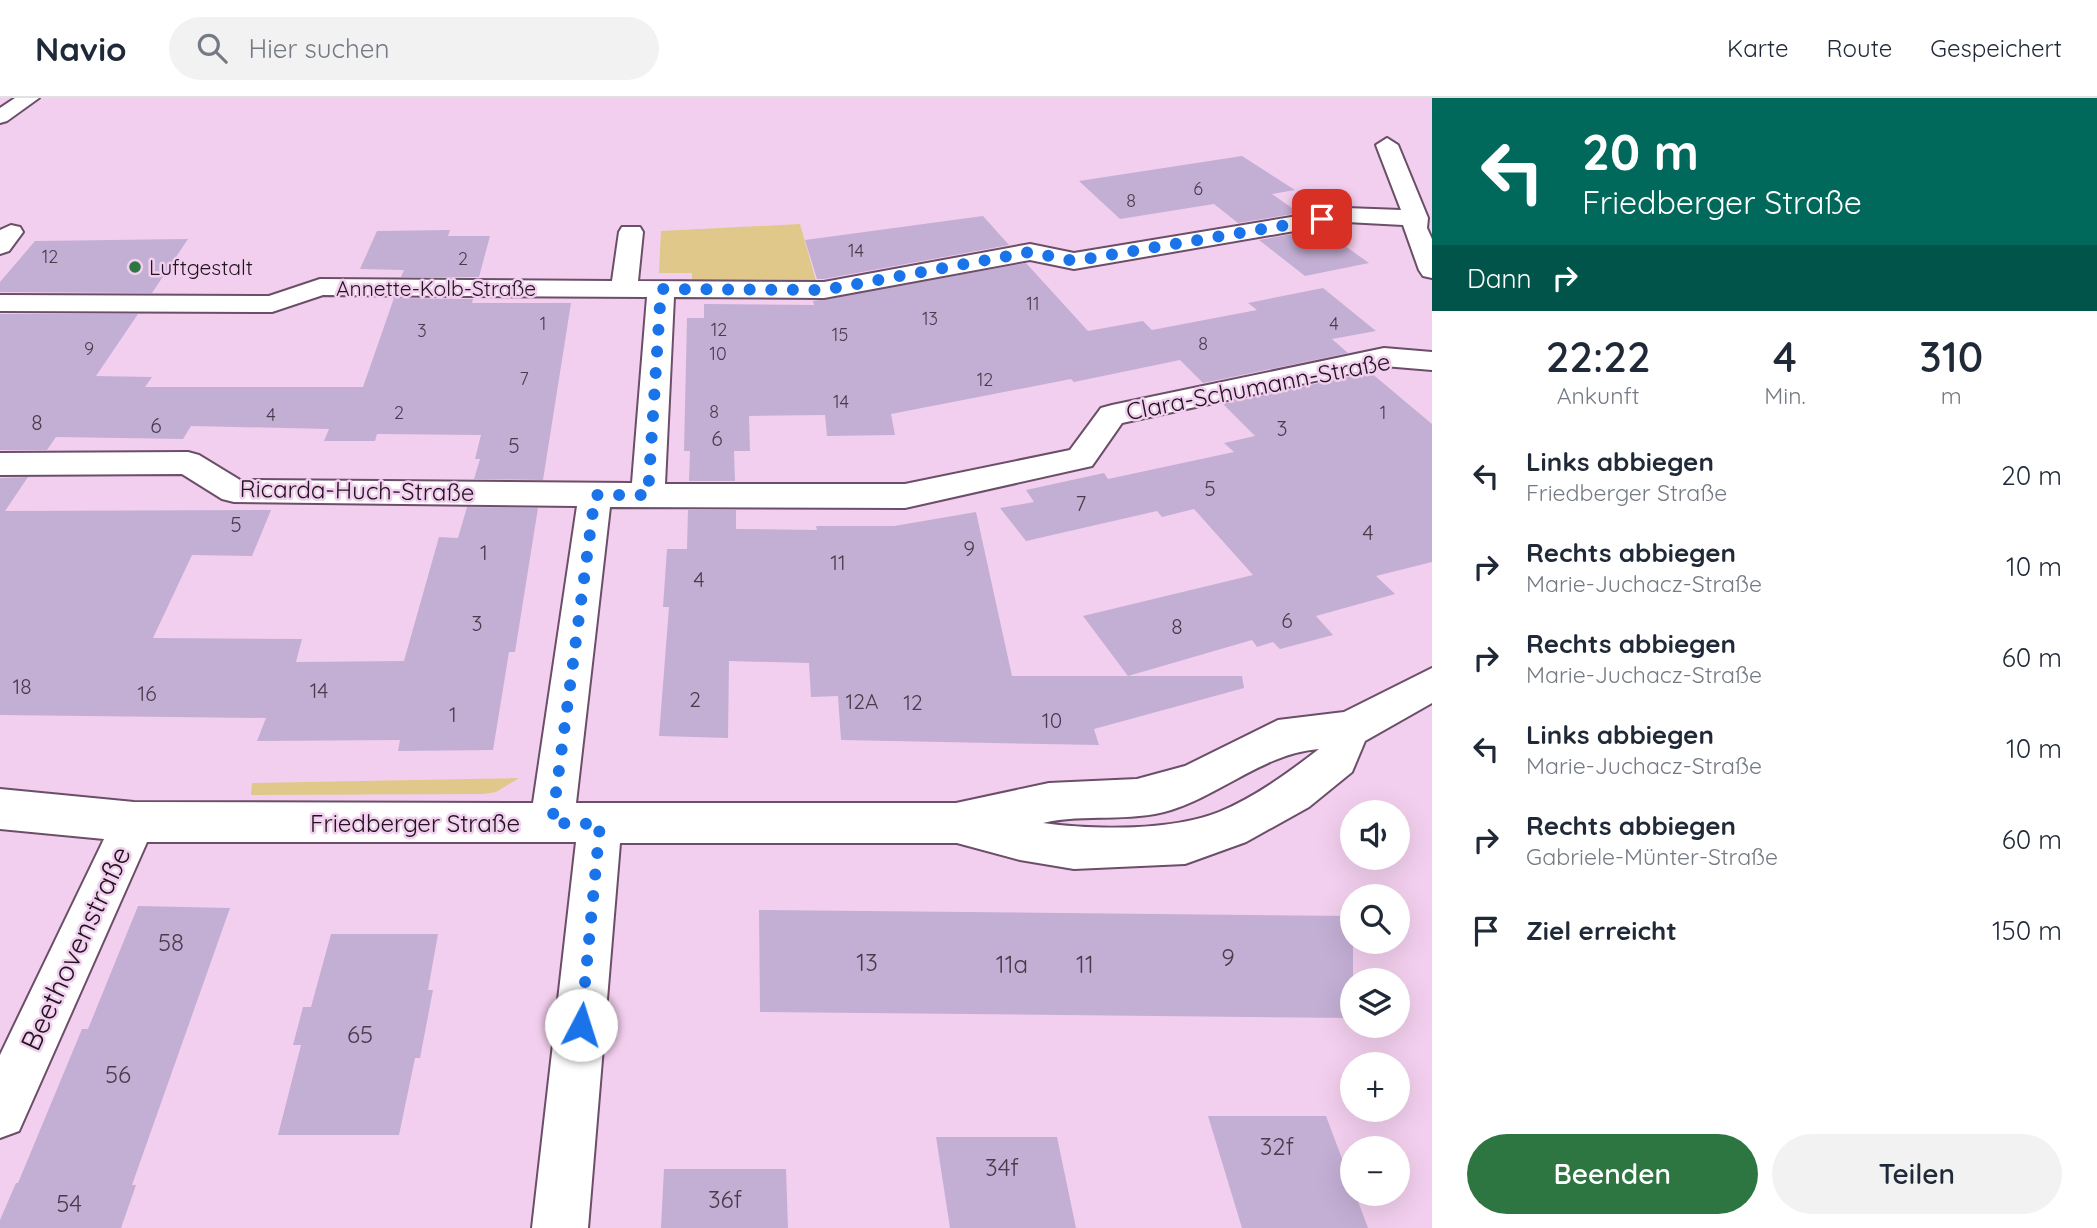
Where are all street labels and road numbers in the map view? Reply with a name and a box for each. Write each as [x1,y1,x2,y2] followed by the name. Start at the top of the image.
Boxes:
[336,275,536,301] street label: Annette-Kolb-Straße
[1123,346,1393,426] street label: Clara-Schumann-Straße
[239,473,475,507] street label: Ricarda-Huch-Straße
[310,808,520,838] street label: Friedberger Straße
[12,840,138,1056] street label: Beethovenstraße

